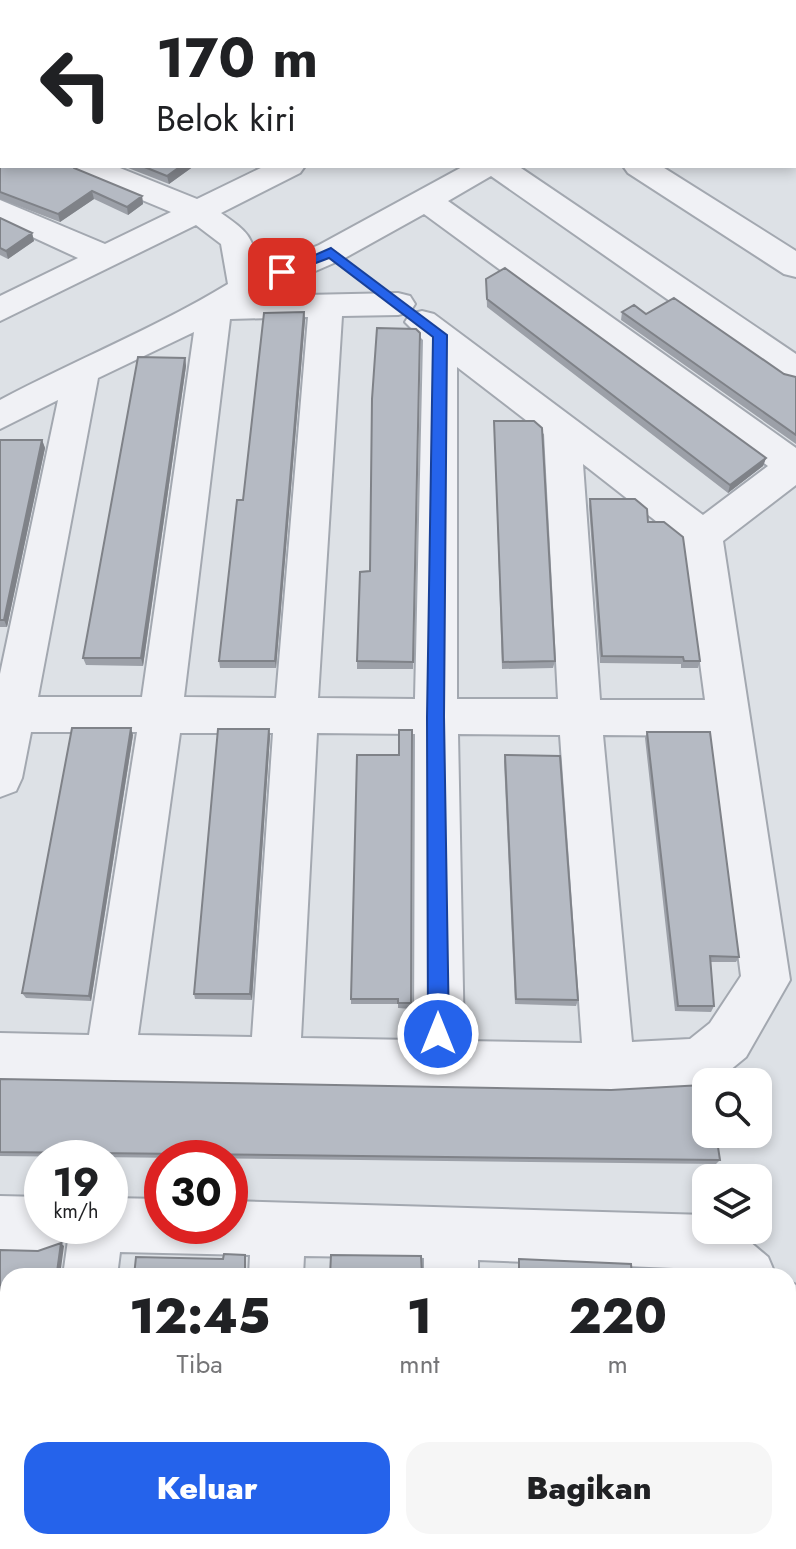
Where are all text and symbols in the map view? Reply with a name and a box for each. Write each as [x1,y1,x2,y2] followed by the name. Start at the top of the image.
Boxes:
[156,17,318,98] text: 170 m
[24,32,128,136] icon: left
[156,92,296,144] text: Belok kiri
[248,238,316,306] pin
[260,250,304,294] icon: arrive
[396,992,480,1076] position arrow
[692,1068,772,1244] map controls
[692,1068,772,1148] button: search
[144,1140,248,1244] speed limit sign: 30
[52,1153,100,1211] text: 19
[692,1164,772,1244] button: layers
[53,1197,99,1226] text: km/h
[129,1282,270,1351] text: 12:45
[407,1282,432,1351] text: 1
[569,1282,667,1351] text: 220
[177,1345,223,1383] text: Tiba
[399,1345,440,1383] text: mnt
[608,1345,628,1383] text: m
[24,1442,390,1534] button: Keluar
[406,1442,772,1534] button: Bagikan

